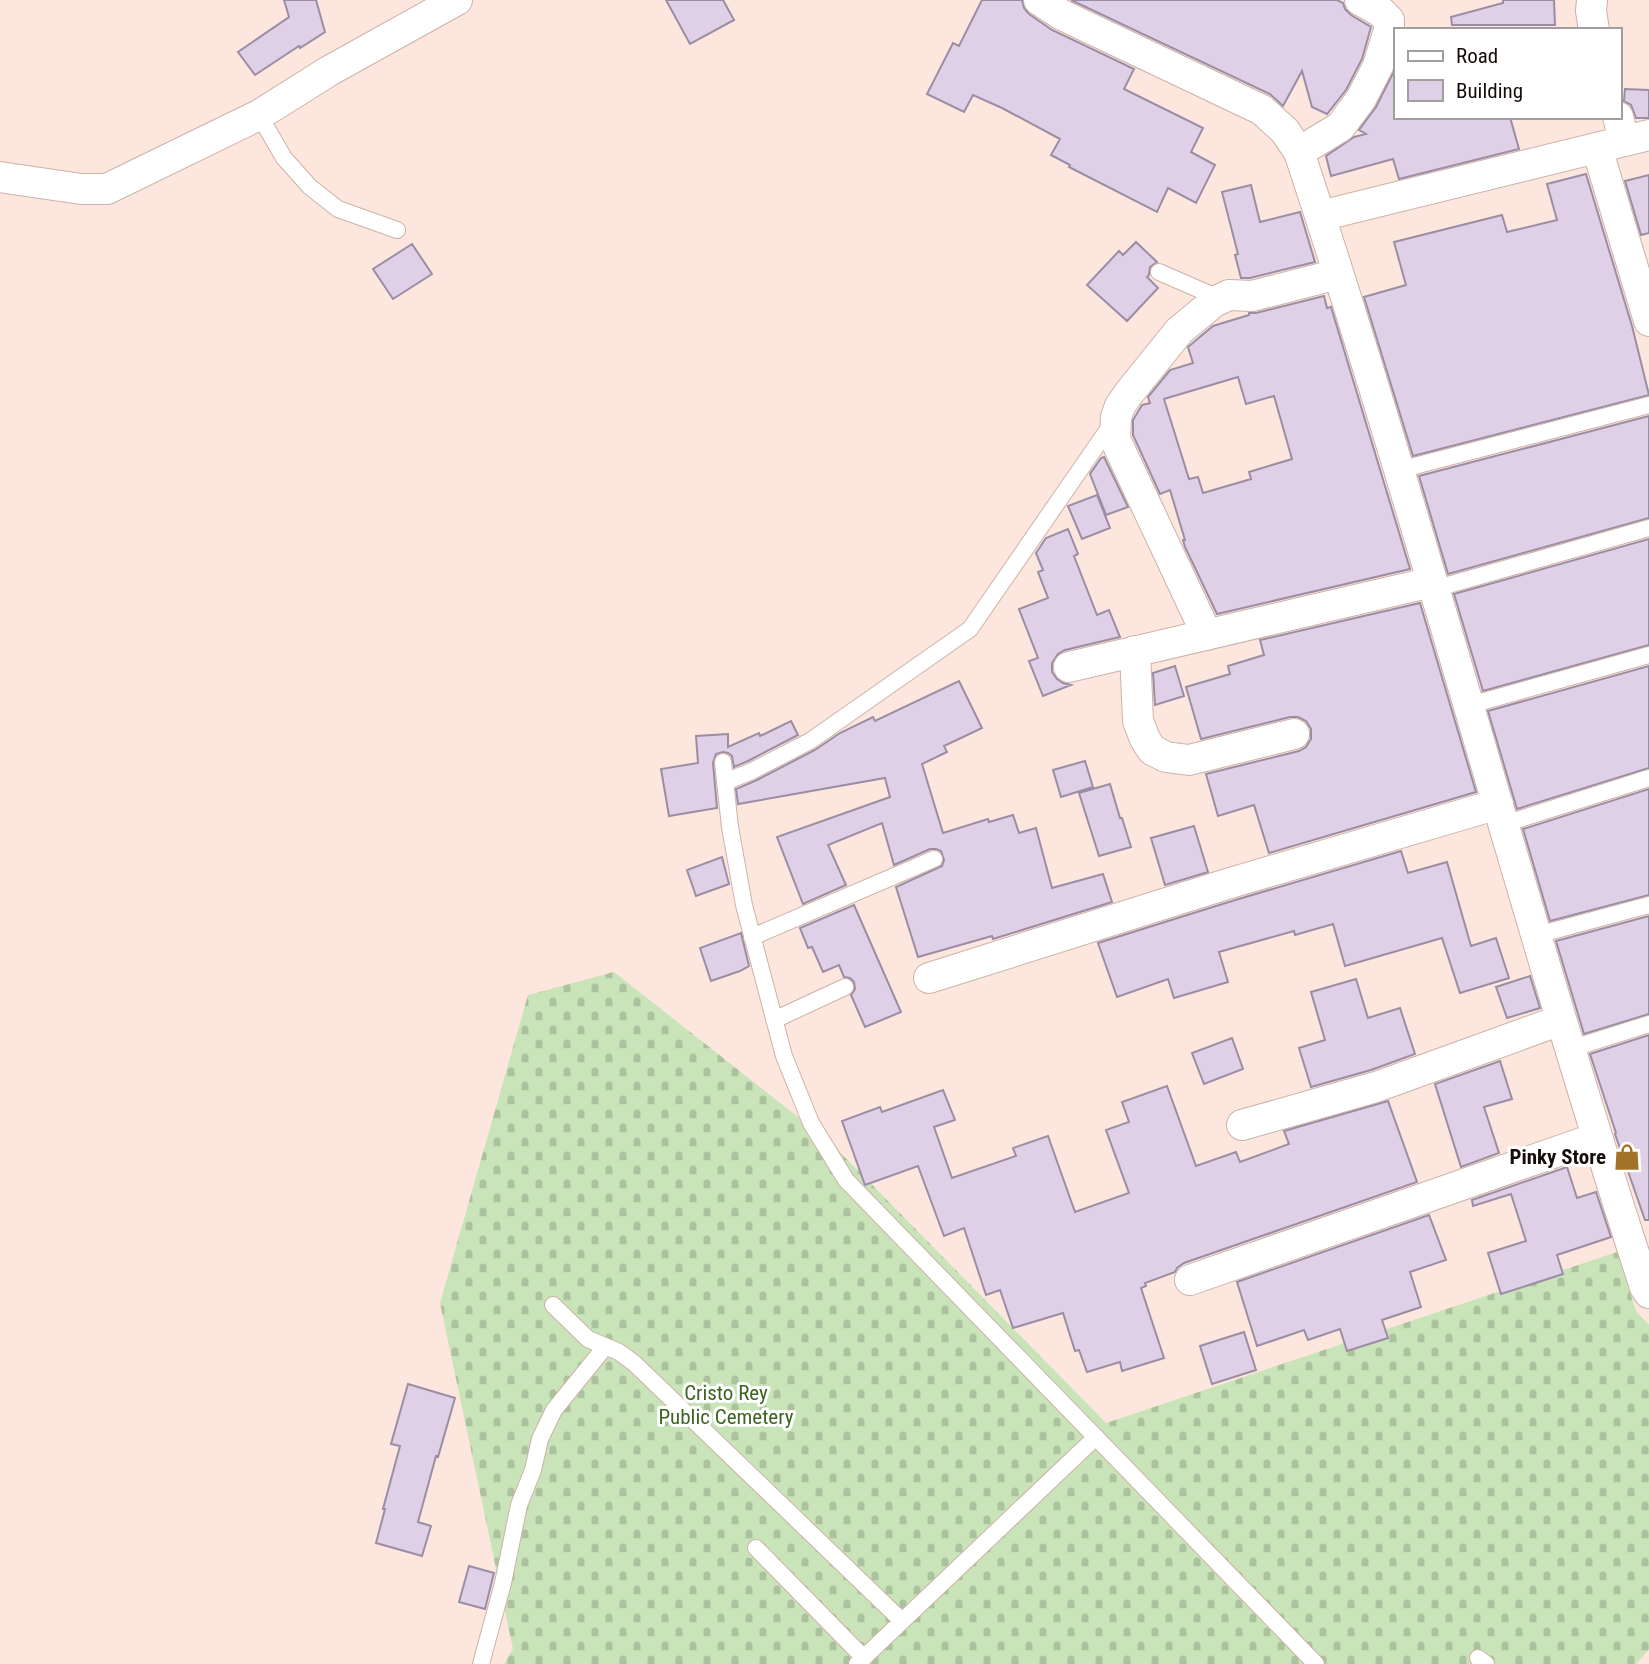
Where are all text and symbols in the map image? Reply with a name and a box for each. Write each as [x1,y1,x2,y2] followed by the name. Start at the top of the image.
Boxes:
[1394,28,1621,119] legend
[1456,44,1498,68] text: Road
[1456,79,1523,103] text: Building
[1612,1142,1642,1172] shop icon: Pinky Store
[1509,1145,1606,1169] place label: Pinky Store
[658,1381,794,1429] park label: Cristo Rey Public Cemetery

